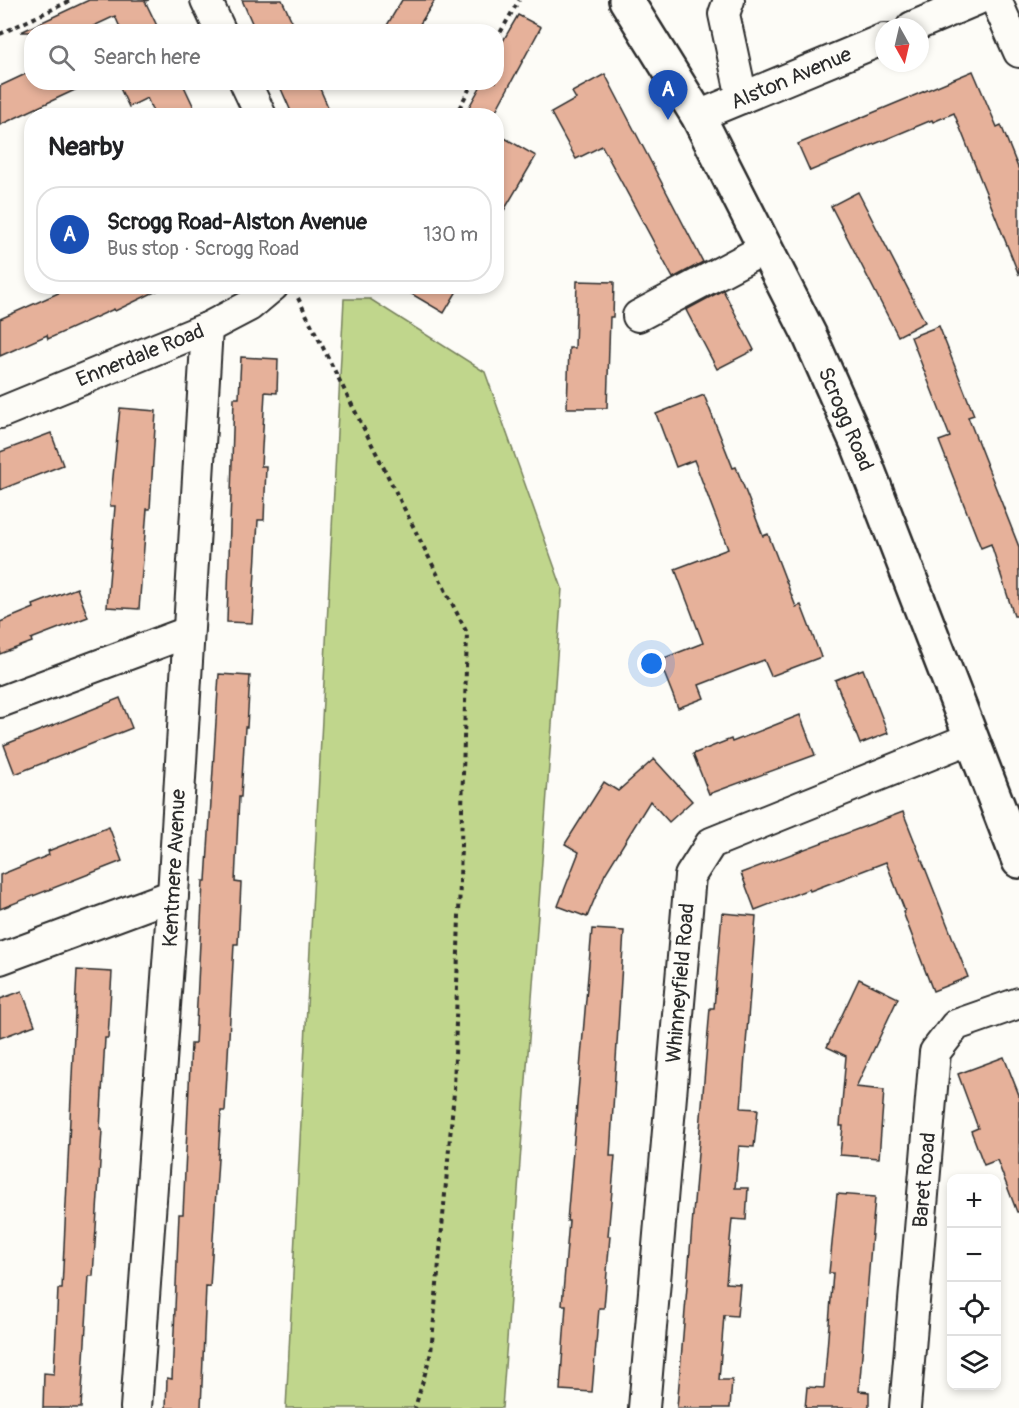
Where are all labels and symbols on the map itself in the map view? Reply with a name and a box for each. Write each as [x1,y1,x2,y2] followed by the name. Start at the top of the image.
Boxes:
[875,18,929,72] north arrow
[727,41,856,116] street label: Alston Avenue
[648,70,688,120] pin: A
[72,318,208,393] street label: Ennerdale Road
[812,363,880,475] street label: Scrogg Road
[637,649,666,678] your location
[157,788,192,948] street label: Kentmere Avenue
[660,902,701,1064] street label: Whinneyfield Road
[907,1131,942,1229] street label: Baret Road

